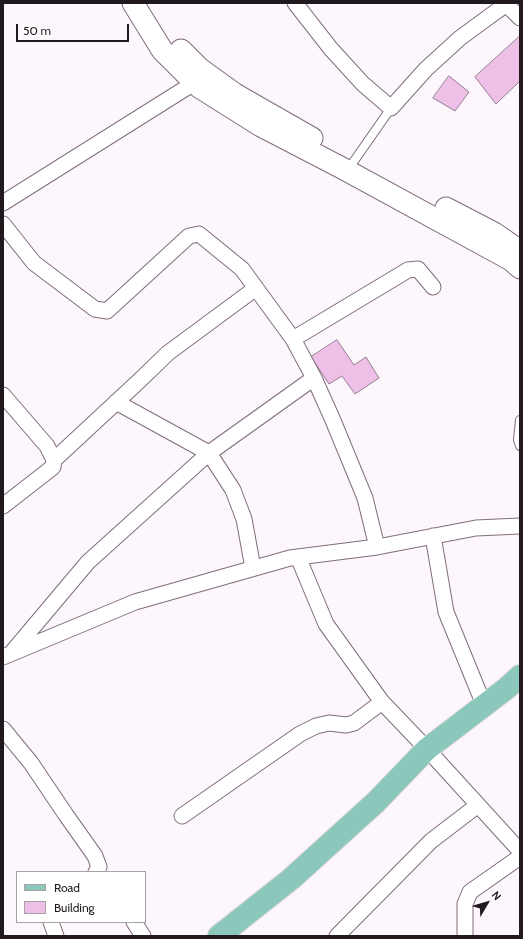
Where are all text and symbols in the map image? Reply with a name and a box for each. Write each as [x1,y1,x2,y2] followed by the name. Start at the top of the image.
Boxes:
[18,16,131,42] scale bar
[23,23,51,38] text: 50 m
[16,871,146,923] legend
[54,880,80,895] text: Road
[467,883,507,923] north arrow
[489,888,504,903] text: N
[54,900,95,915] text: Building

